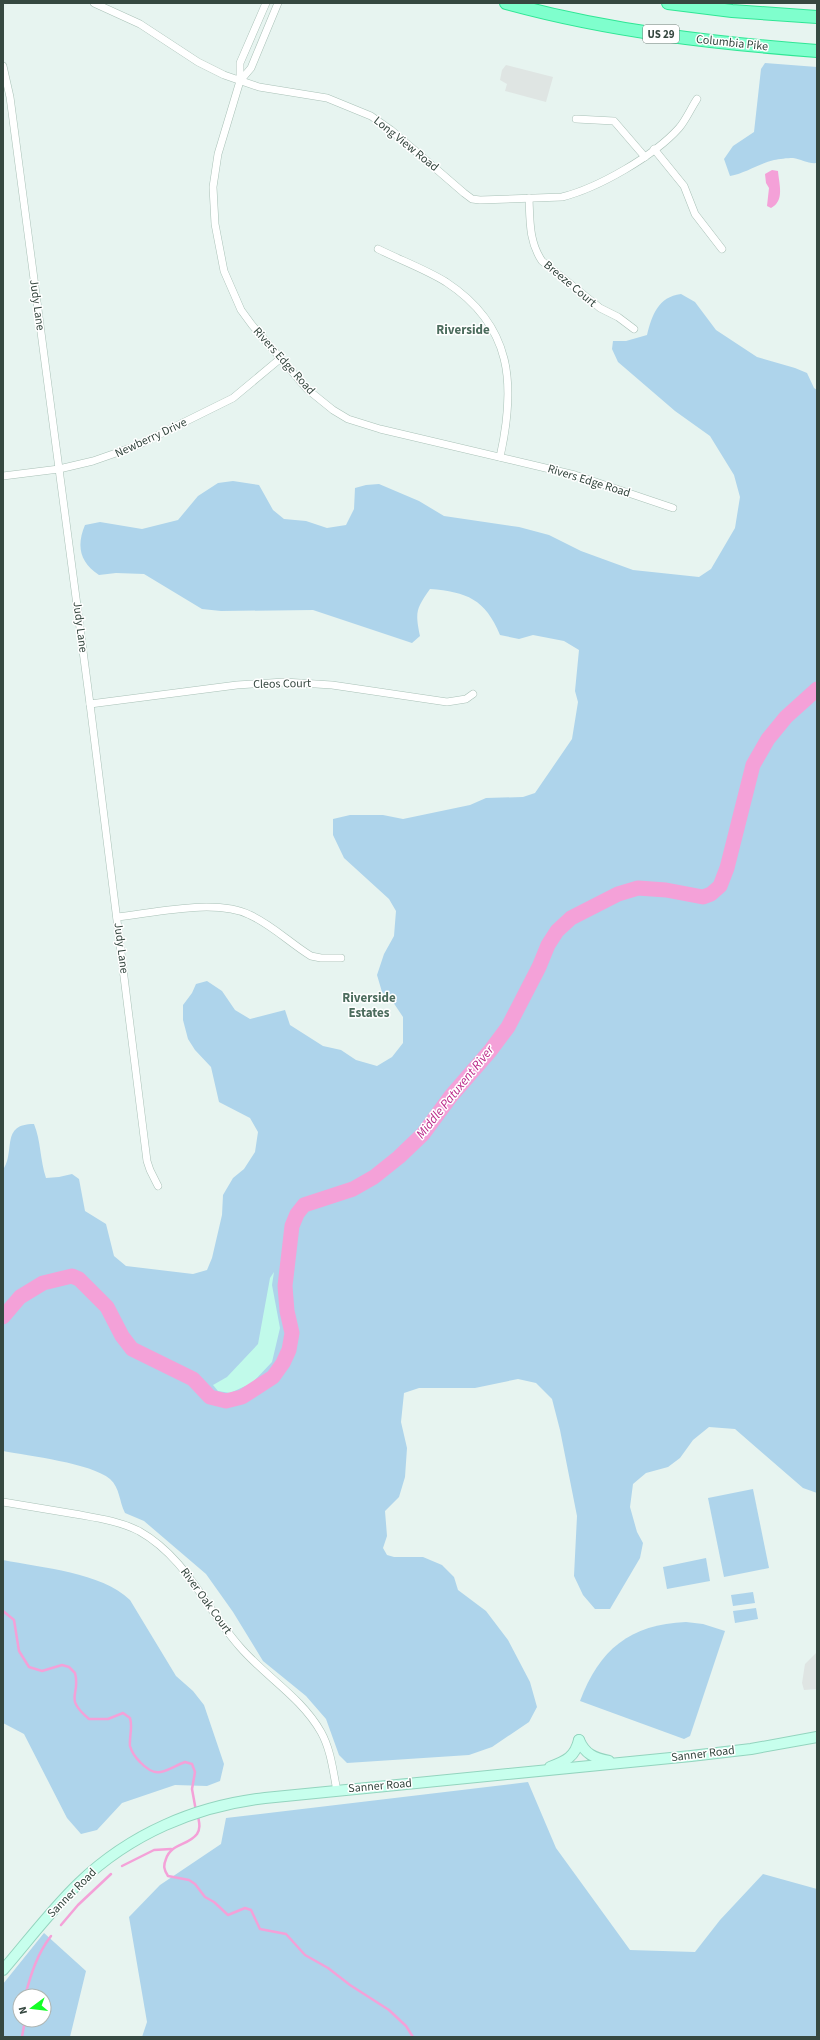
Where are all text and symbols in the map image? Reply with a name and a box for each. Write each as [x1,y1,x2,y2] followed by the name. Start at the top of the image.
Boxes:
[643,25,679,43] road number: US 29
[695,31,769,55] street label: Columbia Pike
[370,112,442,176] street label: Long View Road
[540,257,600,311] street label: Breeze Court
[25,278,49,332] street label: Judy Lane
[436,321,490,339] district label: Riverside
[249,323,319,399] street label: Rivers Edge Road
[112,414,190,462] street label: Newberry Drive
[546,460,632,502] street label: Rivers Edge Road
[68,600,92,654] street label: Judy Lane
[253,675,311,693] street label: Cleos Court
[109,921,133,975] street label: Judy Lane
[342,989,396,1022] district label: Riverside Estates
[412,1041,499,1142] water label: Middle Patuxent River
[176,1564,236,1638] street label: River Oak Court
[670,1742,736,1766] street label: Sanner Road
[347,1775,413,1797] street label: Sanner Road
[43,1864,101,1922] street label: Sanner Road
[12,1988,52,2028] north arrow
[15,2005,31,2016] text: N

